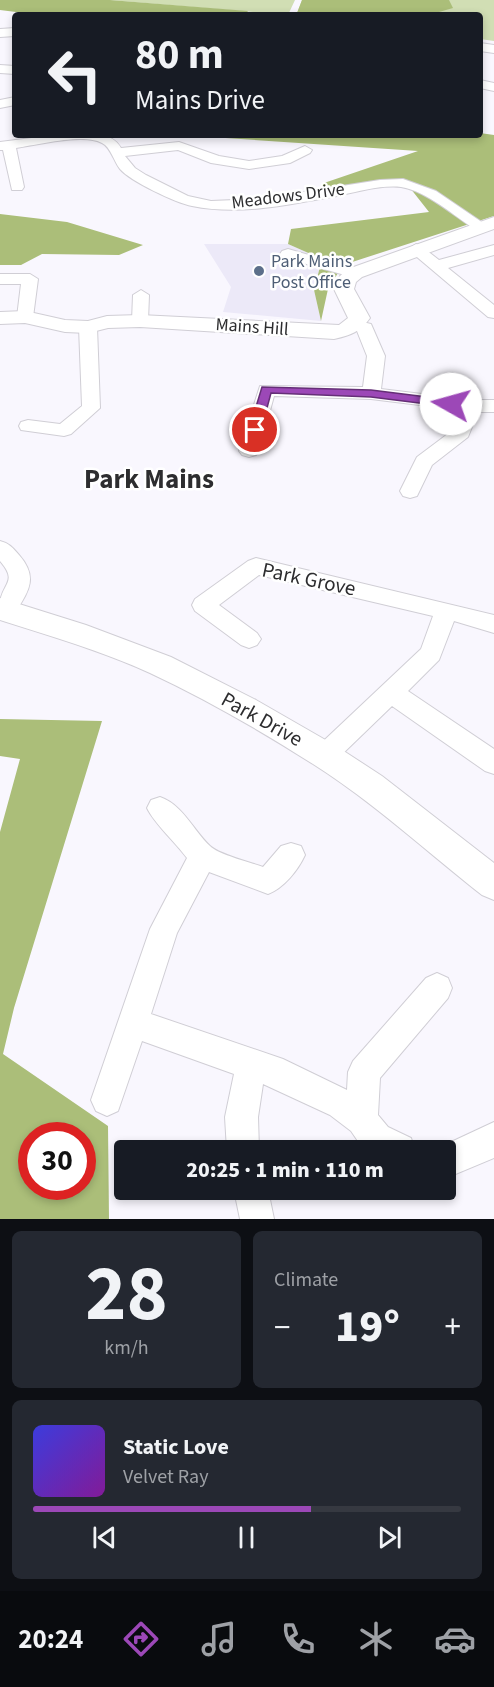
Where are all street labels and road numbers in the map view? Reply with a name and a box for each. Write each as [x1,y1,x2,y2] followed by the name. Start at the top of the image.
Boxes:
[230,177,346,215] street label: Meadows Drive
[215,312,289,342] street label: Mains Hill
[259,554,359,604] street label: Park Grove
[216,684,308,754] street label: Park Drive

